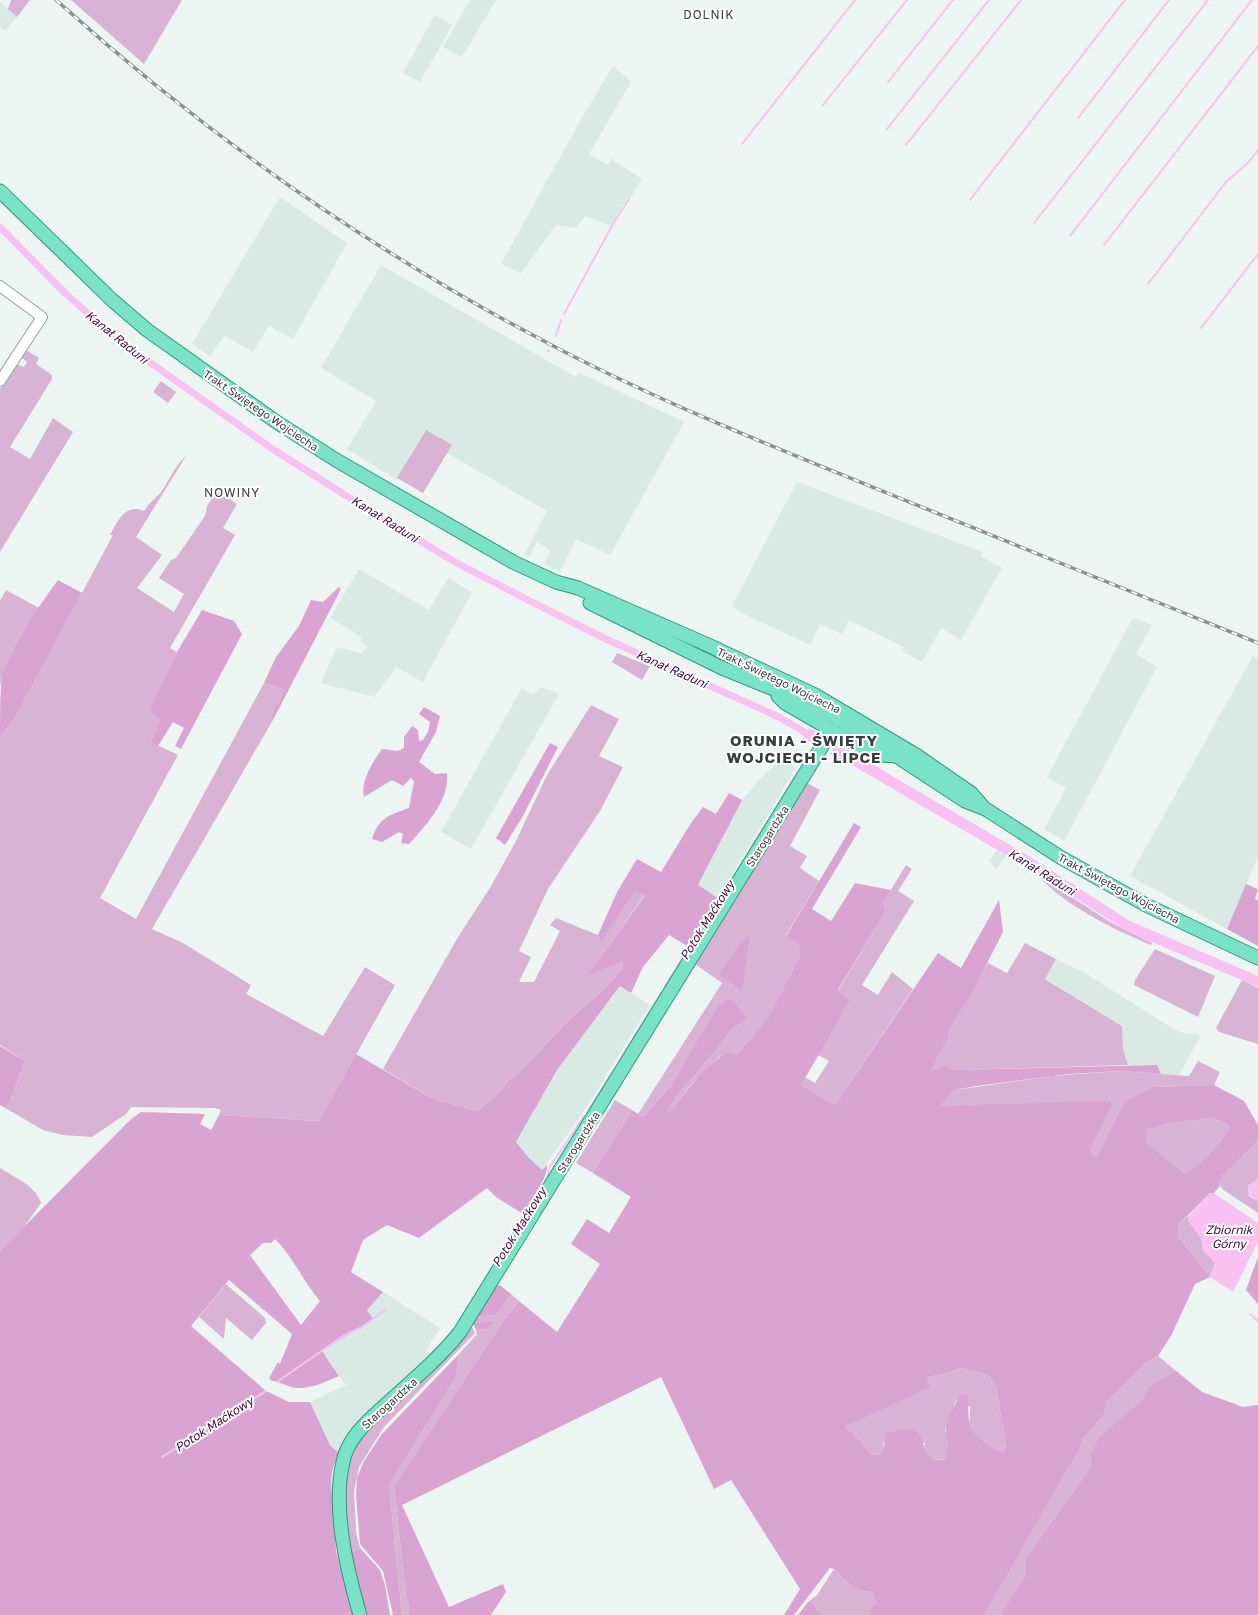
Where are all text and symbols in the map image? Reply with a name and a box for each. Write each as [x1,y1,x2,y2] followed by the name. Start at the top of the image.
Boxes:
[683,7,735,22] district label: DOLNIK
[83,307,153,368] water label: Kanał Raduni
[201,367,321,453] street label: Trakt Świętego Wojciecha
[204,485,260,500] district label: NOWINY
[349,492,423,547] water label: Kanał Raduni
[715,644,843,716] street label: Trakt Świętego Wojciecha
[634,647,711,692] water label: Kanał Raduni
[727,731,881,766] district label: ORUNIA - ŚWIĘTY WOJCIECH - LIPCE
[743,803,791,869] street label: Starogardzka
[1006,845,1080,900] water label: Kanał Raduni
[1056,850,1182,926] street label: Trakt Świętego Wojciecha
[677,876,739,962] water label: Potok Maćkowy
[554,1109,602,1175] street label: Starogardzka
[489,1183,551,1269] water label: Potok Maćkowy
[1205,1222,1254,1251] water label: Zbiornik Górny
[359,1375,419,1431] street label: Starogardzka
[172,1392,258,1455] water label: Potok Maćkowy

